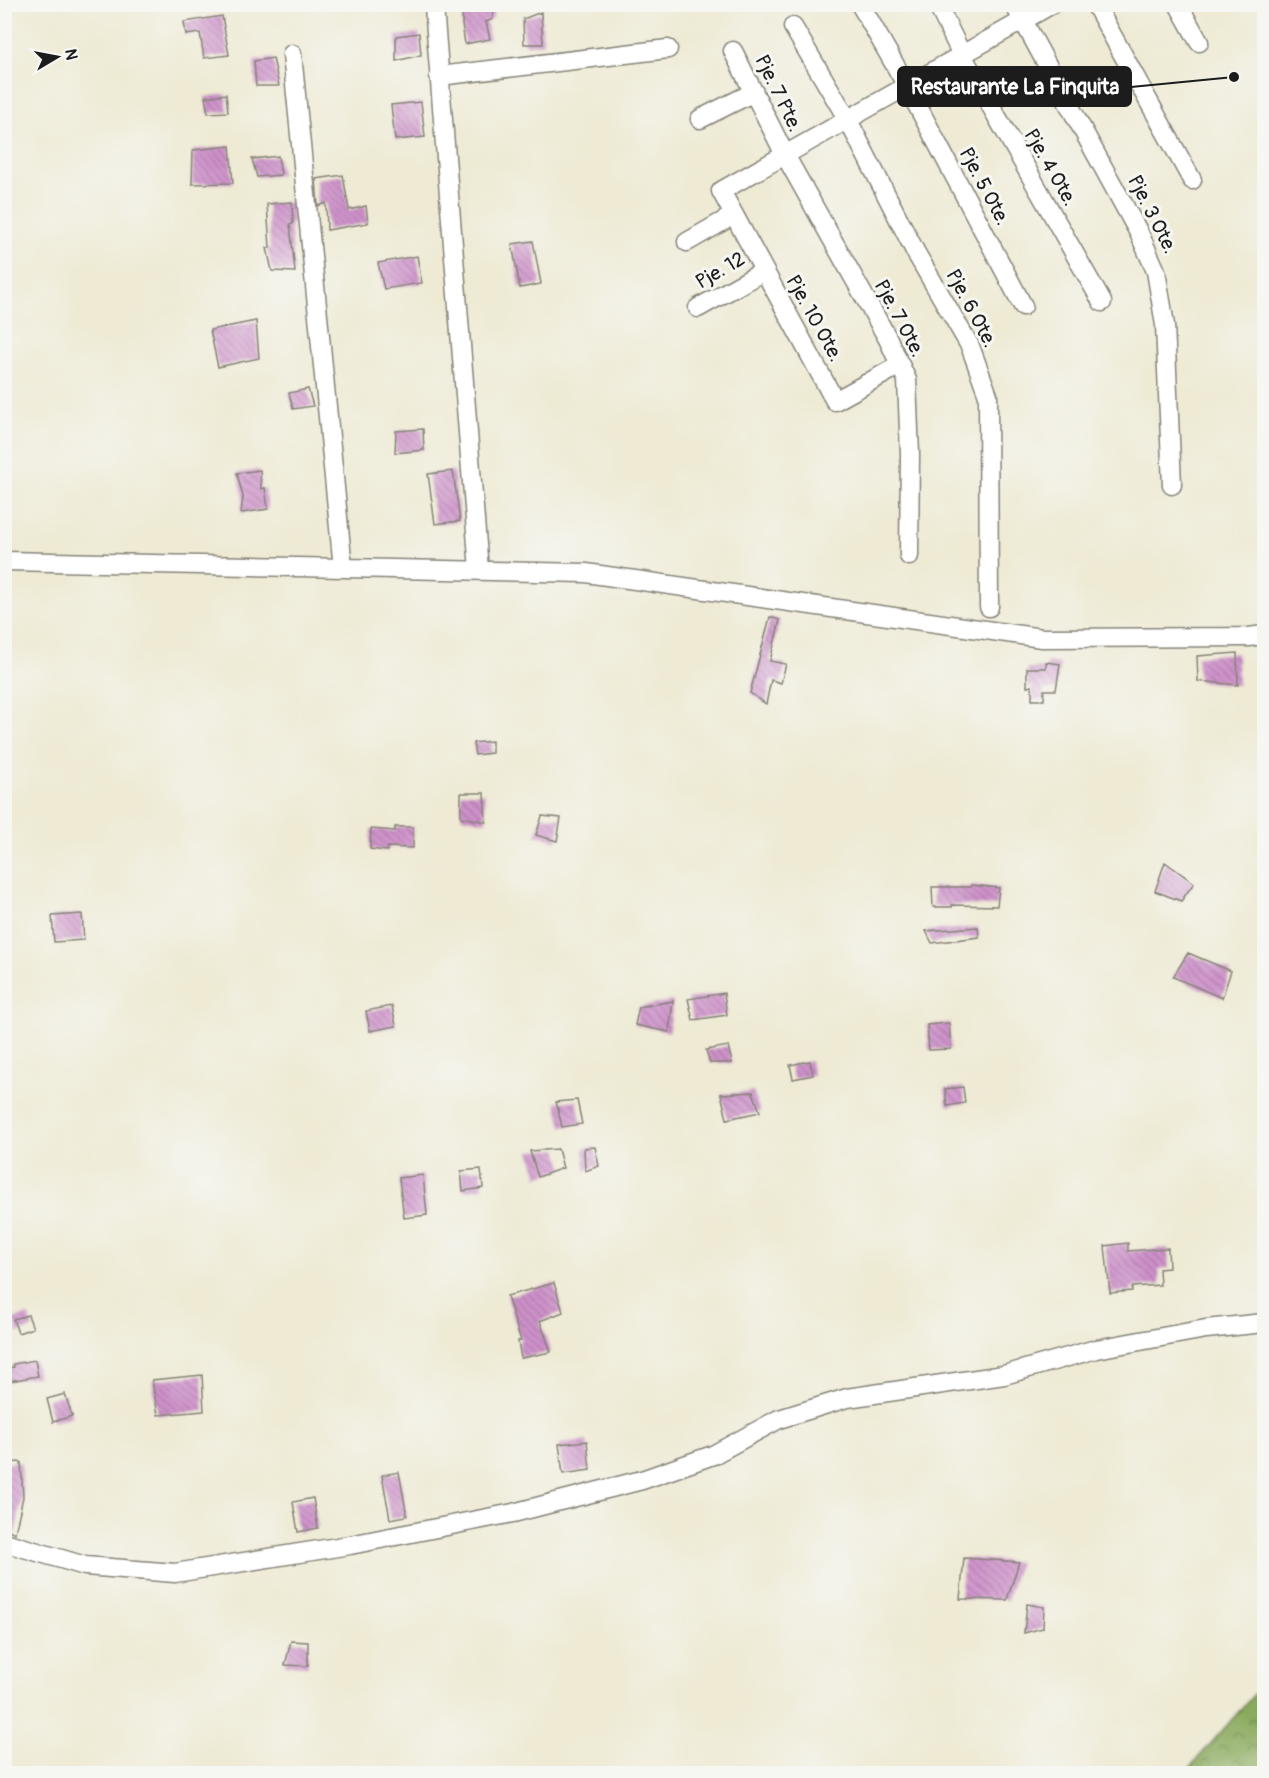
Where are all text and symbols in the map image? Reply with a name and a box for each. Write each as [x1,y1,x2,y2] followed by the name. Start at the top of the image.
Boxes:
[27,27,87,87] north arrow
[60,48,82,62] text: N
[749,51,808,136] street label: Pje. 7 Pte.
[898,67,1131,106] callout: Restaurante La Finquita
[911,74,1119,101] text: Restaurante La Finquita
[1018,124,1083,210] street label: Pje. 4 Ote.
[954,143,1015,229] street label: Pje. 5 Ote.
[1122,171,1183,258] street label: Pje. 3 Ote.
[691,246,750,295] street label: Pje. 12
[941,265,1003,352] street label: Pje. 6 Ote.
[781,271,849,366] street label: Pje. 10 Ote.
[869,275,930,361] street label: Pje. 7 Ote.

